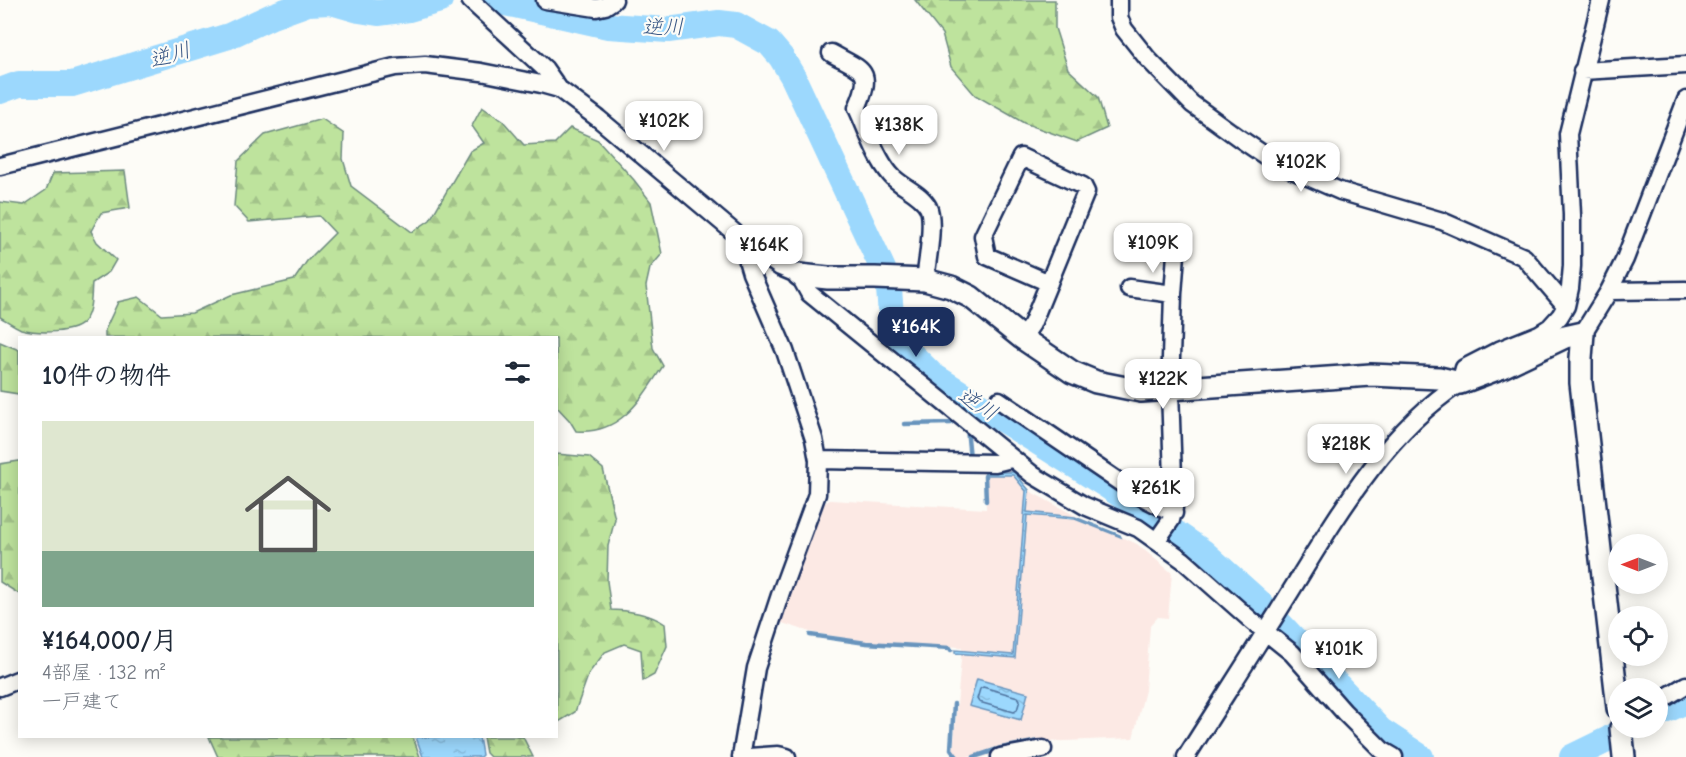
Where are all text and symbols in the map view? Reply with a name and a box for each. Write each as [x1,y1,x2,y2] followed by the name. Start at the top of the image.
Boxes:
[642,15,684,39] water label: 逆川
[146,37,194,73] water label: 逆川
[622,101,706,152] pin: ¥102K
[857,105,941,156] pin: ¥138K
[639,109,689,132] text: ¥102K
[874,113,924,136] text: ¥138K
[1259,142,1343,193] pin: ¥102K
[1276,150,1326,173] text: ¥102K
[1111,223,1195,274] pin: ¥109K
[722,225,806,276] pin: ¥164K
[1128,231,1178,254] text: ¥109K
[740,233,788,256] text: ¥164K
[874,307,958,358] pin: ¥164K
[892,315,940,338] text: ¥164K
[501,356,534,389] icon: filters
[1121,359,1205,410] pin: ¥122K
[42,361,171,391] text: 10件の物件
[1139,367,1187,390] text: ¥122K
[954,383,1002,425] water label: 逆川
[1304,424,1388,475] pin: ¥218K
[1321,432,1371,455] text: ¥218K
[234,460,342,568] icon: home
[1114,468,1198,519] pin: ¥261K
[1131,476,1181,499] text: ¥261K
[1608,534,1668,594] north arrow
[1608,534,1668,738] map controls
[1608,606,1668,666] button: locate
[42,626,178,656] text: ¥164,000/月
[1297,629,1381,680] pin: ¥101K
[1315,637,1363,660] text: ¥101K
[42,661,165,684] text: 4部屋 · 132 m²
[1608,678,1668,738] button: layers
[42,690,122,713] text: 一戸建て

